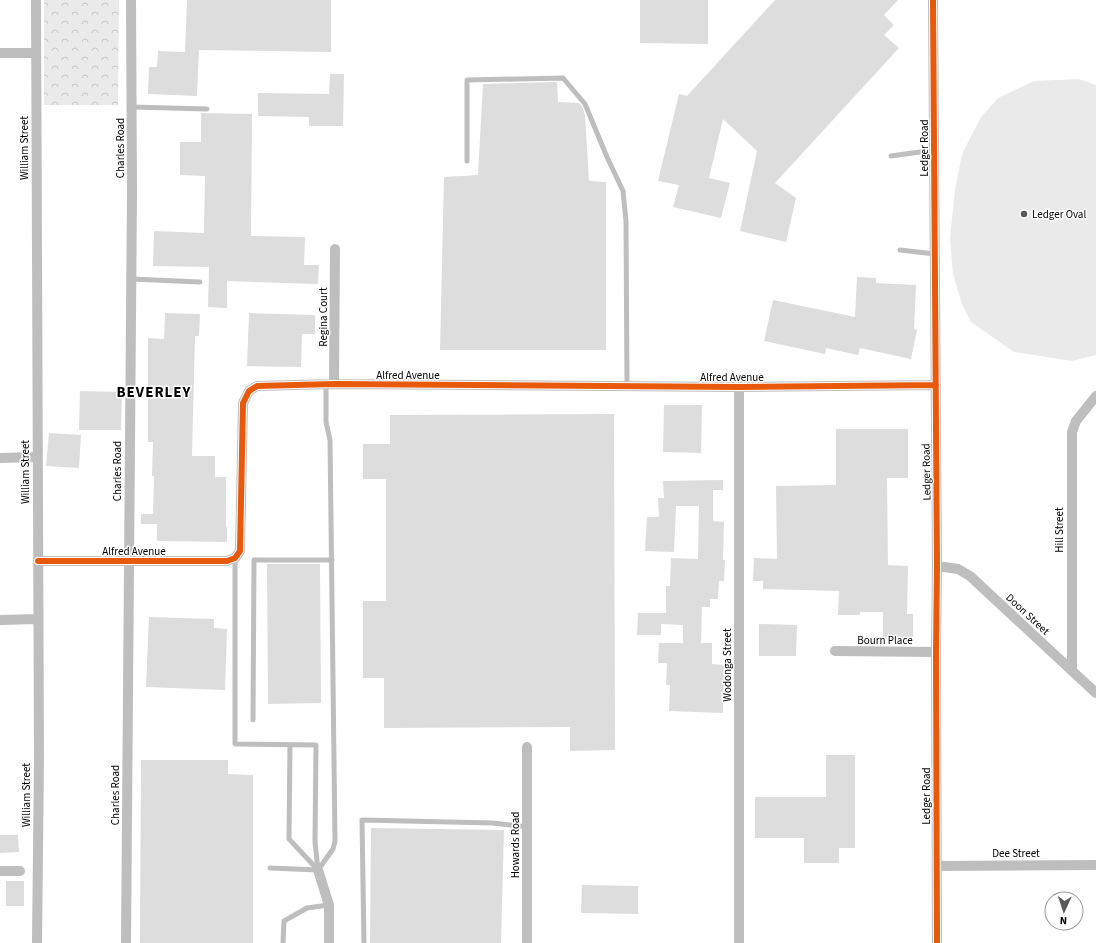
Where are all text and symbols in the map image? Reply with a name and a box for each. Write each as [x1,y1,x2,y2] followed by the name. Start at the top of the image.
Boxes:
[17,116,32,180] street label: William Street
[113,118,128,178] street label: Charles Road
[917,119,932,177] street label: Ledger Road
[1032,207,1086,222] place label: Ledger Oval
[1019,209,1029,219] marker: Ledger Oval
[316,287,331,347] street label: Regina Court
[376,368,440,383] street label: Alfred Avenue
[700,370,764,385] street label: Alfred Avenue
[117,382,191,403] district label: BEVERLEY
[18,440,33,504] street label: William Street
[110,441,125,501] street label: Charles Road
[919,443,934,501] street label: Ledger Road
[1052,507,1067,553] street label: Hill Street
[102,544,166,559] street label: Alfred Avenue
[1003,590,1053,639] street label: Doon Street
[720,628,735,702] street label: Wodonga Street
[857,633,913,648] street label: Bourn Place
[19,763,34,827] street label: William Street
[108,765,123,825] street label: Charles Road
[919,767,934,825] street label: Ledger Road
[508,812,523,878] street label: Howards Road
[992,846,1040,861] street label: Dee Street
[1044,891,1084,931] north arrow
[1059,913,1068,928] text: N

